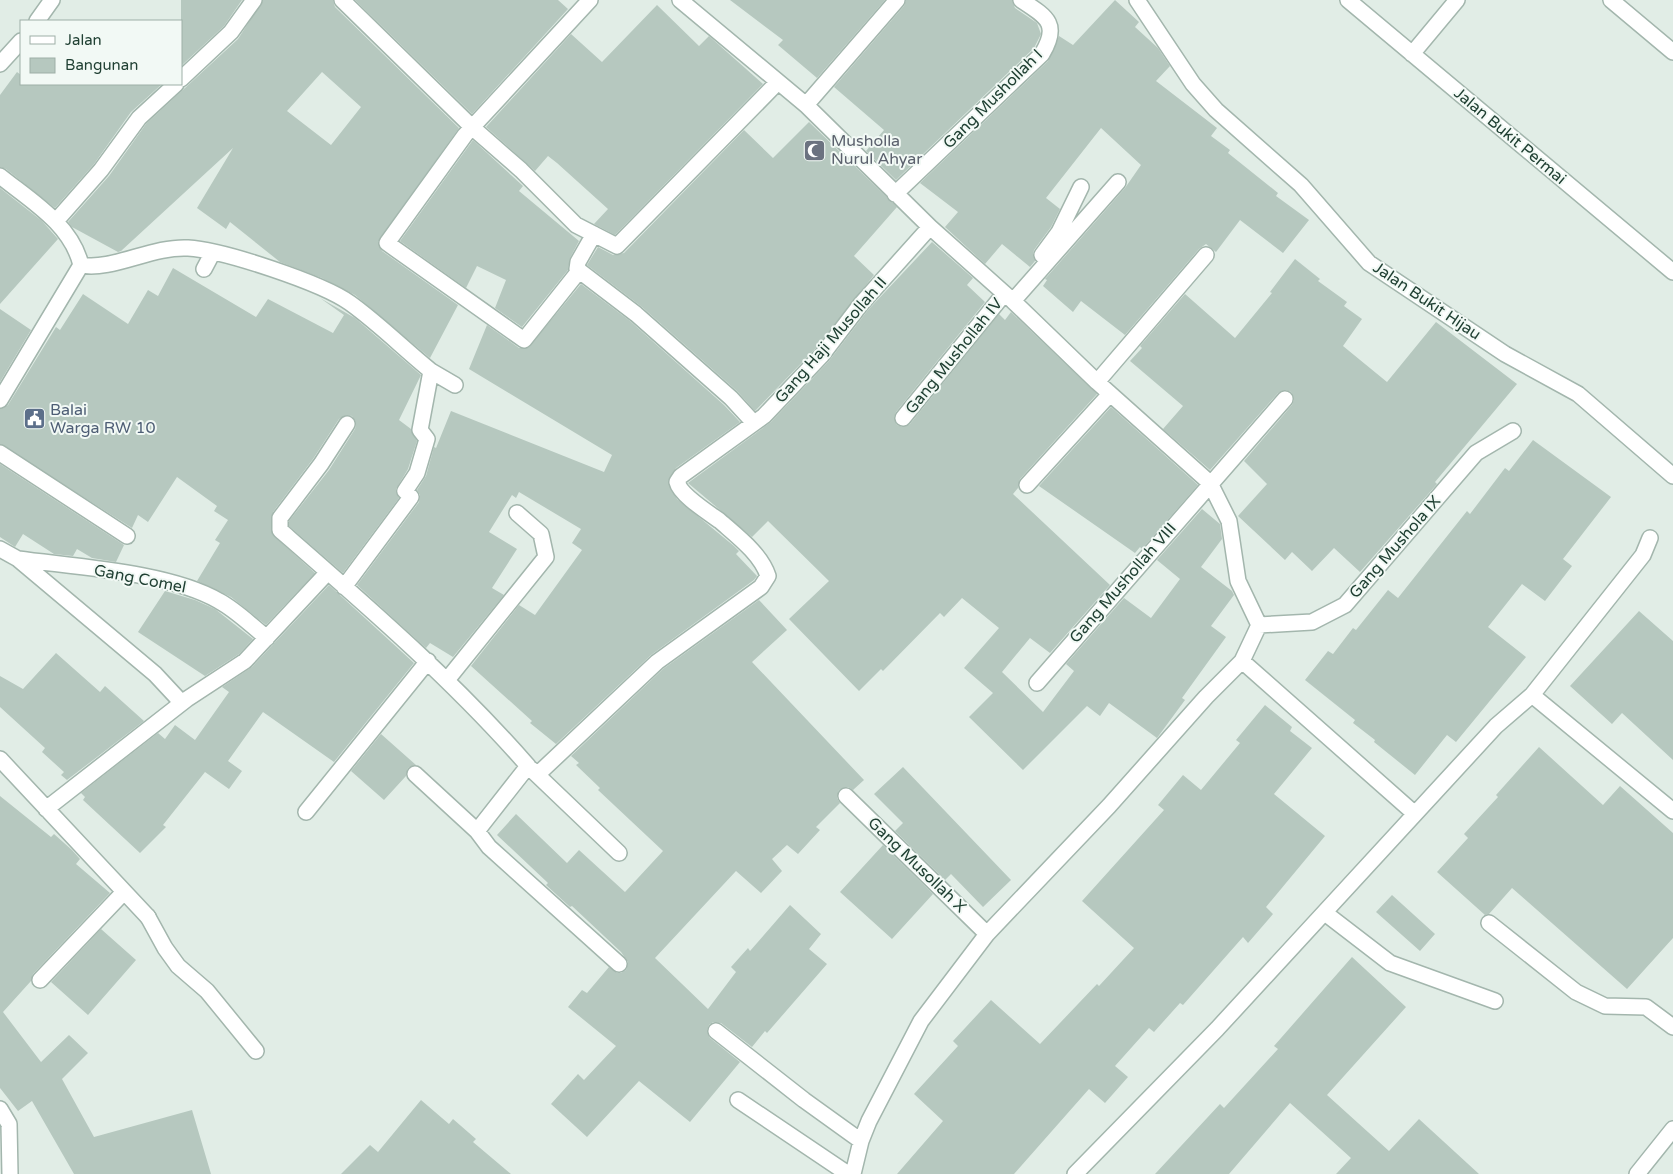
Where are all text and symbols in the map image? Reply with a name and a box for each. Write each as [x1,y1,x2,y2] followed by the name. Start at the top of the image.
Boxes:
[20,20,182,85] legend
[65,31,102,49] text: Jalan
[939,45,1047,153] street label: Gang Mushollah I
[65,56,138,74] text: Bangunan
[1450,83,1570,189] street label: Jalan Bukit Permai
[831,131,923,169] place label: Musholla Nurul Ahyar
[803,138,827,162] mosque icon: Musholla Nurul Ahyar
[1369,258,1485,344] street label: Jalan Bukit Hijau
[771,273,891,407] street label: Gang Haji Musollah II
[901,294,1007,418] street label: Gang Mushollah IV
[50,400,156,438] place label: Balai Warga RW 10
[22,407,46,431] public building icon: Balai Warga RW 10
[1345,491,1445,602] street label: Gang Mushola IX
[1065,519,1181,647] street label: Gang Mushollah VIII
[92,560,188,598] street label: Gang Comel
[864,813,971,917] street label: Gang Musollah X

